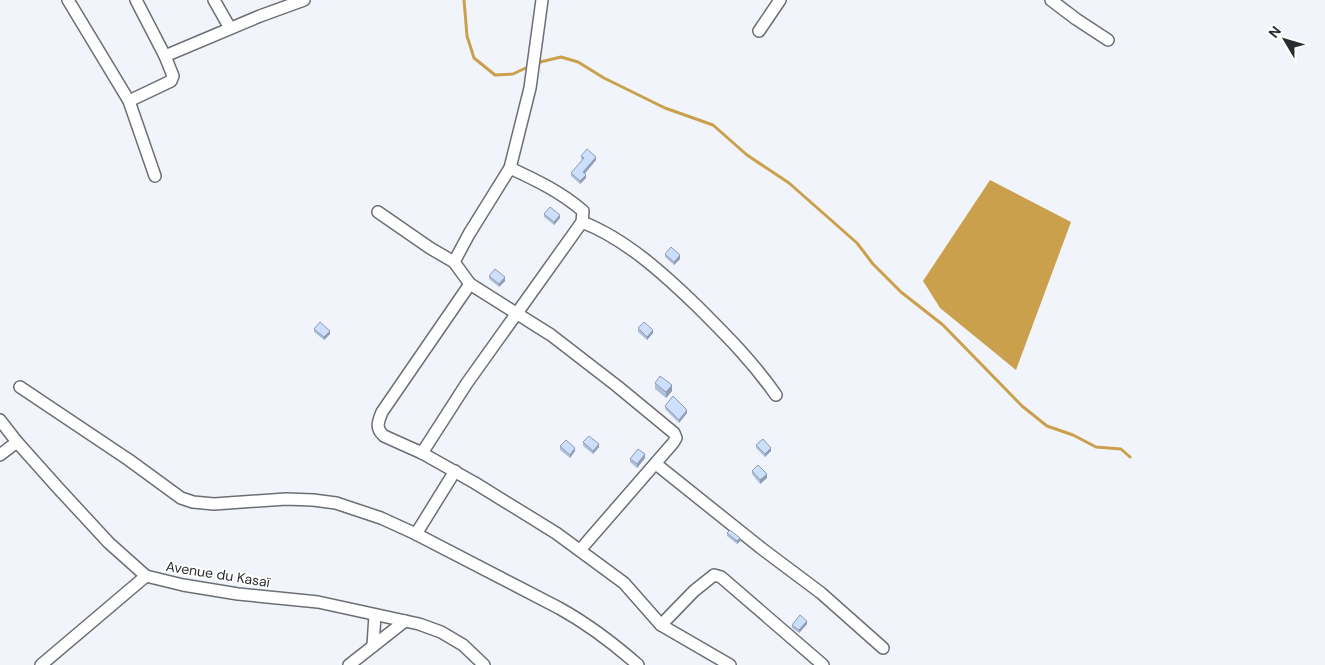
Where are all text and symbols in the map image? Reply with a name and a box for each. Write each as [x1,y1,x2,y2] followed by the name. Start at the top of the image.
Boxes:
[1260,15,1310,65] north arrow
[1265,22,1285,42] text: N
[165,557,272,591] street label: Avenue du Kasaï

